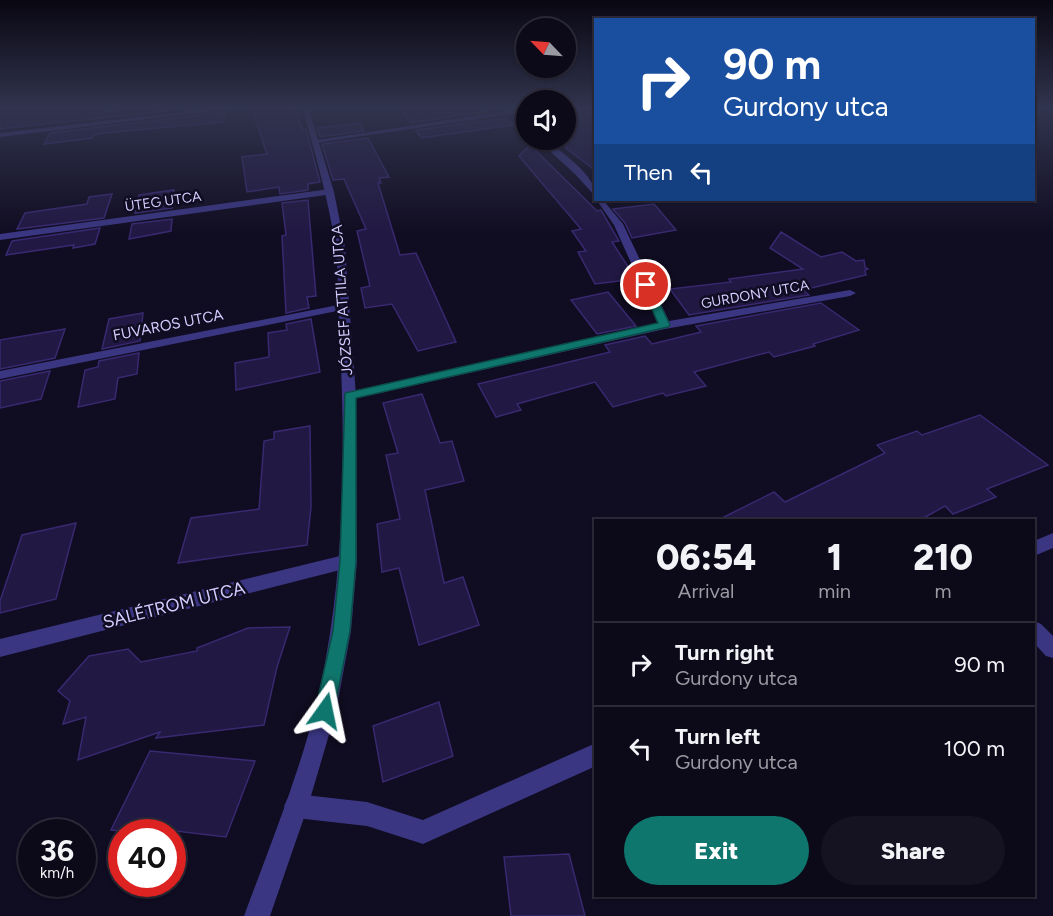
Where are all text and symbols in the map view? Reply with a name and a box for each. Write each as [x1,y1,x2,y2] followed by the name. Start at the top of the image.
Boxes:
[516,18,576,78] north arrow
[516,18,576,150] map controls
[723,39,821,90] text: 90 m
[624,42,702,120] icon: right
[516,90,576,150] button: sound
[723,90,889,123] text: Gurdony utca
[685,156,718,189] icon: left
[624,159,673,186] text: Then
[124,188,203,215] street label: ÜTEG UTCA
[328,224,356,376] street label: JÓZSEF ATTILA UTCA
[620,259,671,310] pin
[629,268,662,301] icon: arrive
[700,277,811,312] street label: GURDONY UTCA
[111,305,225,345] street label: FUVAROS UTCA
[656,536,756,579] text: 06:54
[827,536,842,579] text: 1
[913,536,973,579] text: 210
[101,577,247,633] street label: SALÉTROM UTCA
[678,579,734,603] text: Arrival
[818,579,851,603] text: min
[934,579,952,603] text: m
[675,639,774,666] text: Turn right
[624,648,657,681] icon: right
[954,651,1005,678] text: 90 m
[675,666,798,690] text: Gurdony utca
[293,679,357,743] position arrow
[675,723,761,750] text: Turn left
[624,732,657,765] icon: left
[944,735,1005,762] text: 100 m
[675,750,798,774] text: Gurdony utca
[624,816,809,885] button: Exit
[821,816,1005,885] button: Share
[108,819,186,897] speed limit sign: 40
[40,832,74,869] text: 36
[40,864,74,882] text: km/h

